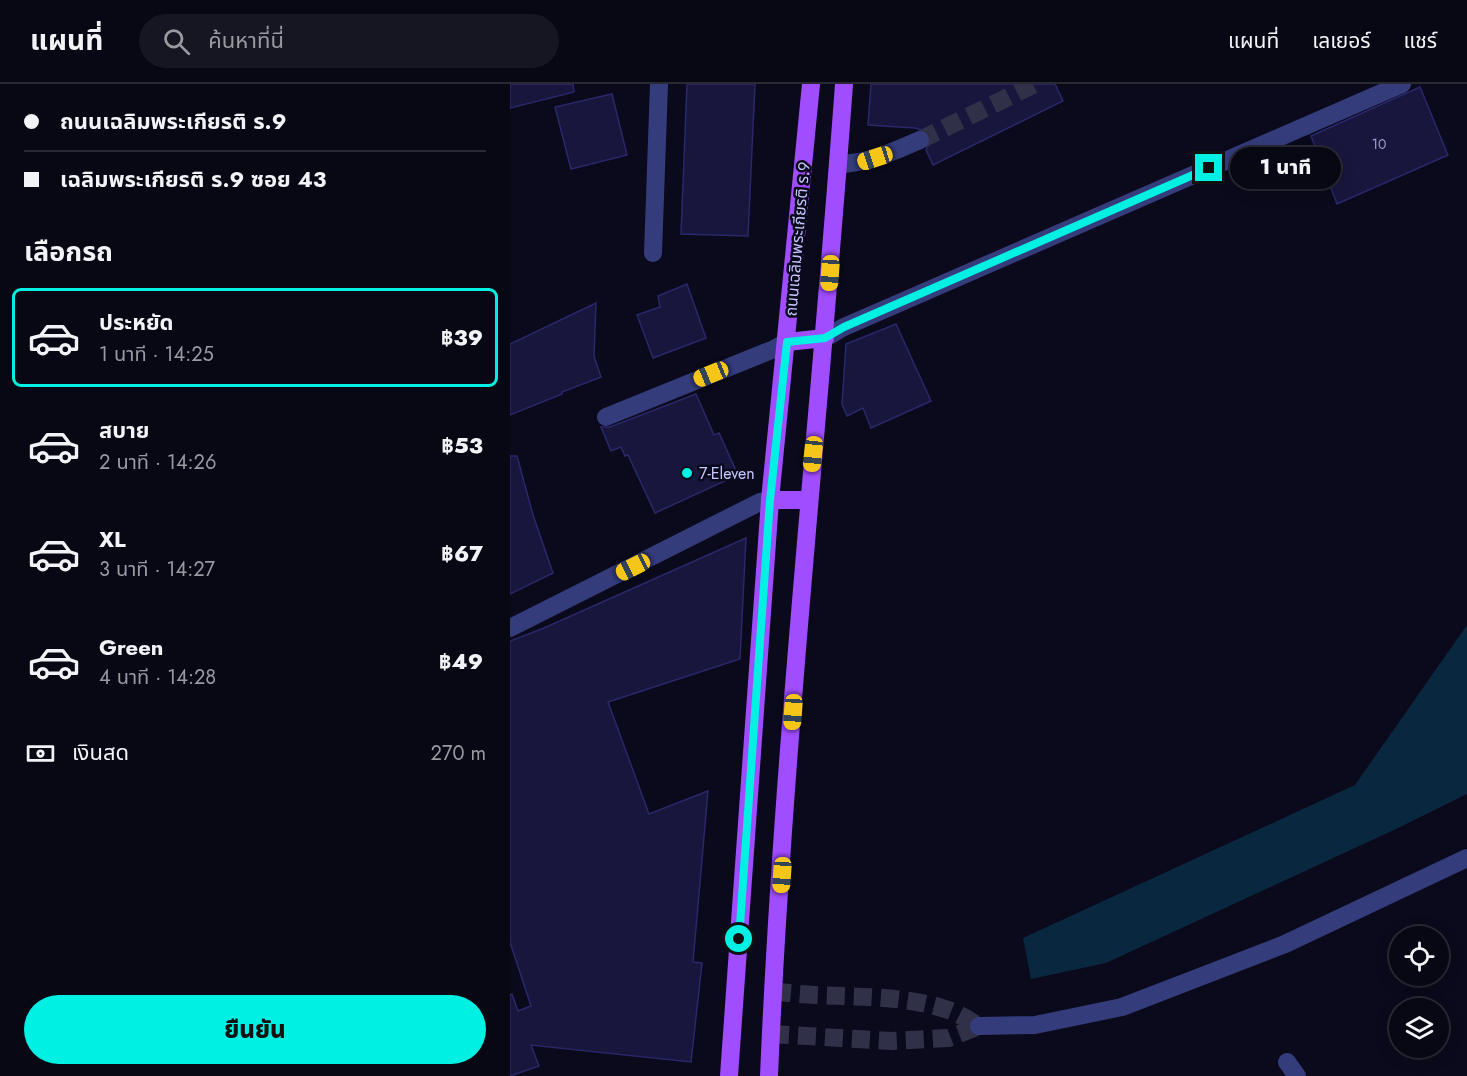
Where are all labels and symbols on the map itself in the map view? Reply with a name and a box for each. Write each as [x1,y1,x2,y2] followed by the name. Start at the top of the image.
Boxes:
[1372,134,1386,154] house number: 10
[855,144,895,172] car
[1230,147,1341,189] callout: 1 นาที
[1195,154,1222,181] route end
[779,161,816,317] street label: ถนนเฉลิมพระเกียรติ ร.9
[820,254,840,292] car
[691,359,731,389] car
[802,435,824,473] car
[699,462,755,485] place label: 7-Eleven
[680,466,694,480] marker: 7-Eleven
[613,551,653,583] car
[783,693,803,731] car
[772,856,792,894] car
[725,925,752,952] route start

